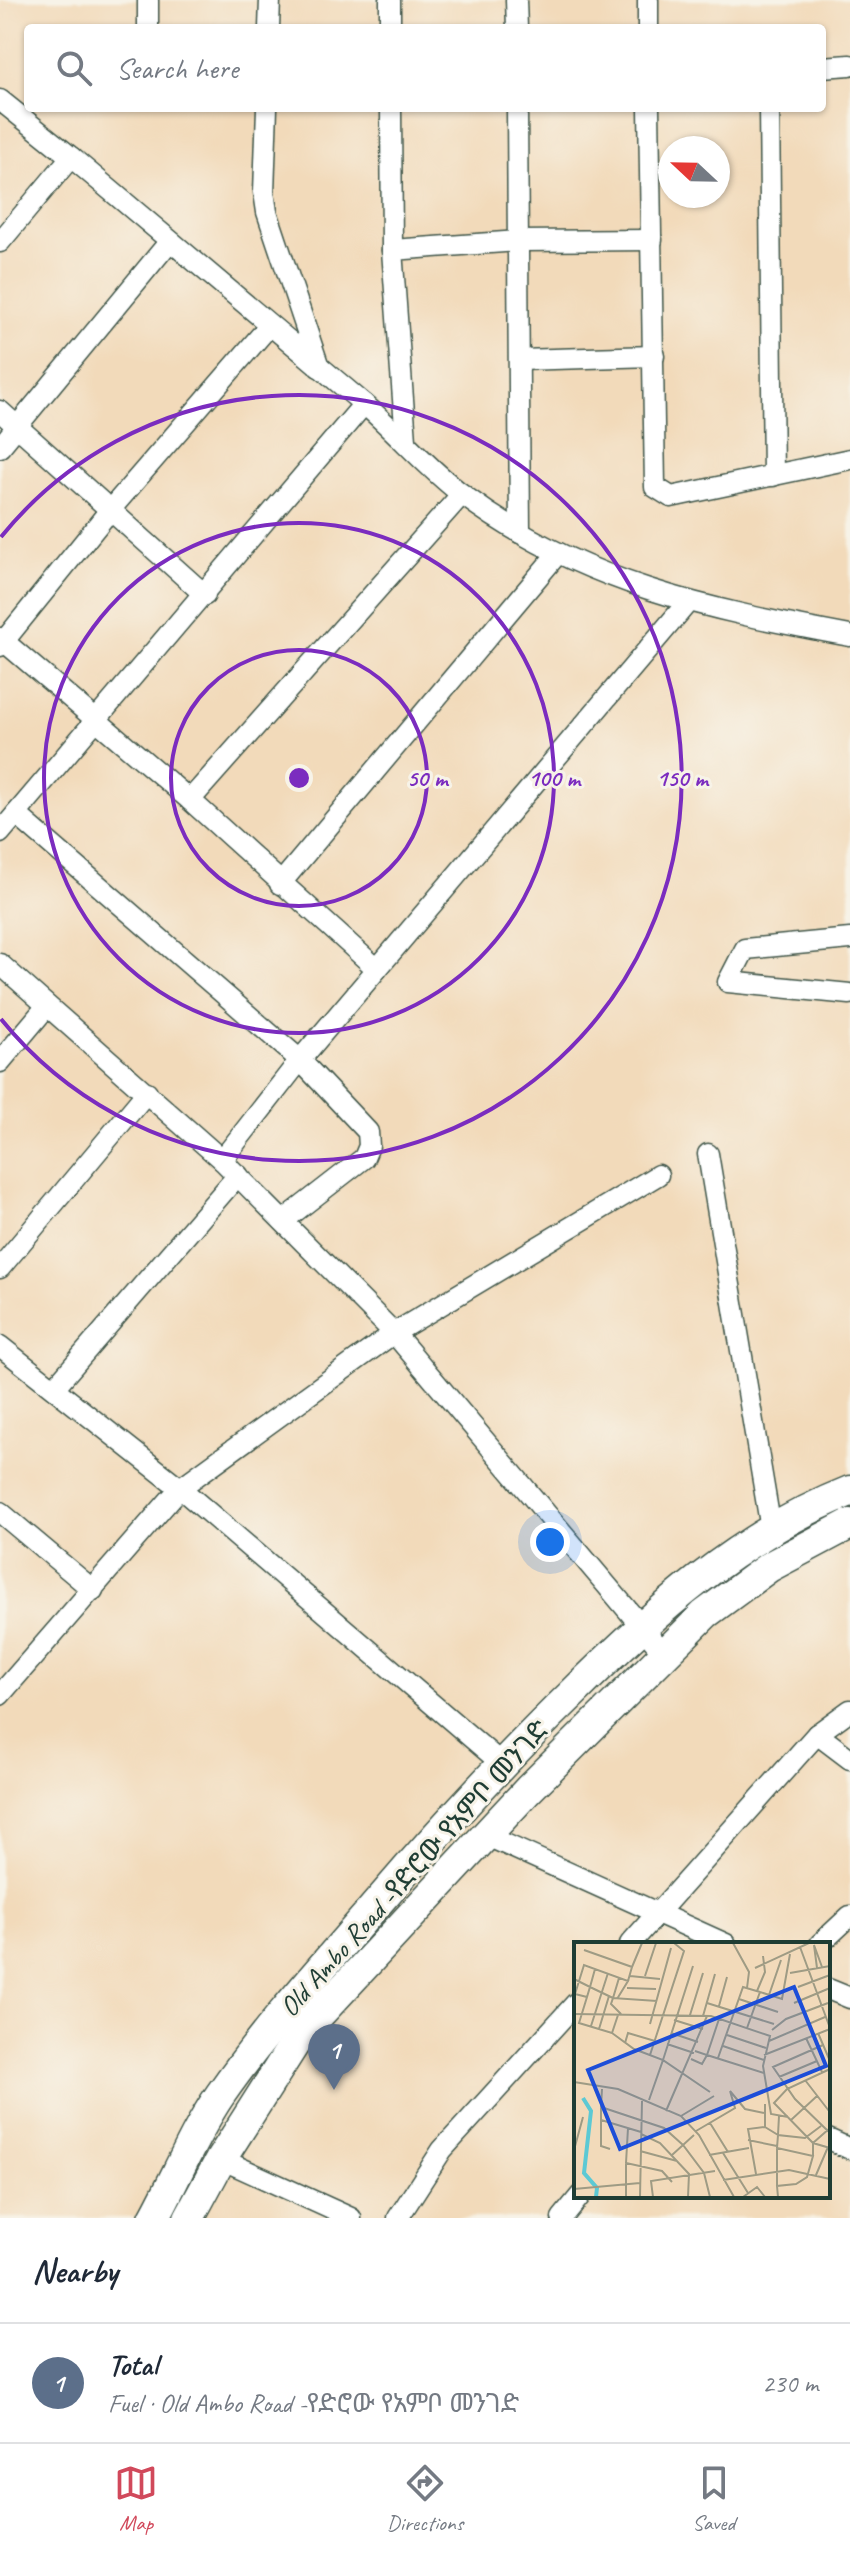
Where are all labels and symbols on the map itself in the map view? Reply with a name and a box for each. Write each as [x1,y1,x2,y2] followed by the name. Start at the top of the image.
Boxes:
[658,136,730,208] north arrow
[407,763,450,793] text: 50 m
[528,763,582,793] text: 100 m
[656,763,710,793] text: 150 m
[285,764,313,792] centre of rings
[530,1522,570,1562] your location
[271,1712,557,2024] street label: Old Ambo Road -የድሮው የአምቦ መንገድ
[574,1942,830,2198] inset map
[308,2024,360,2090] pin: 1

